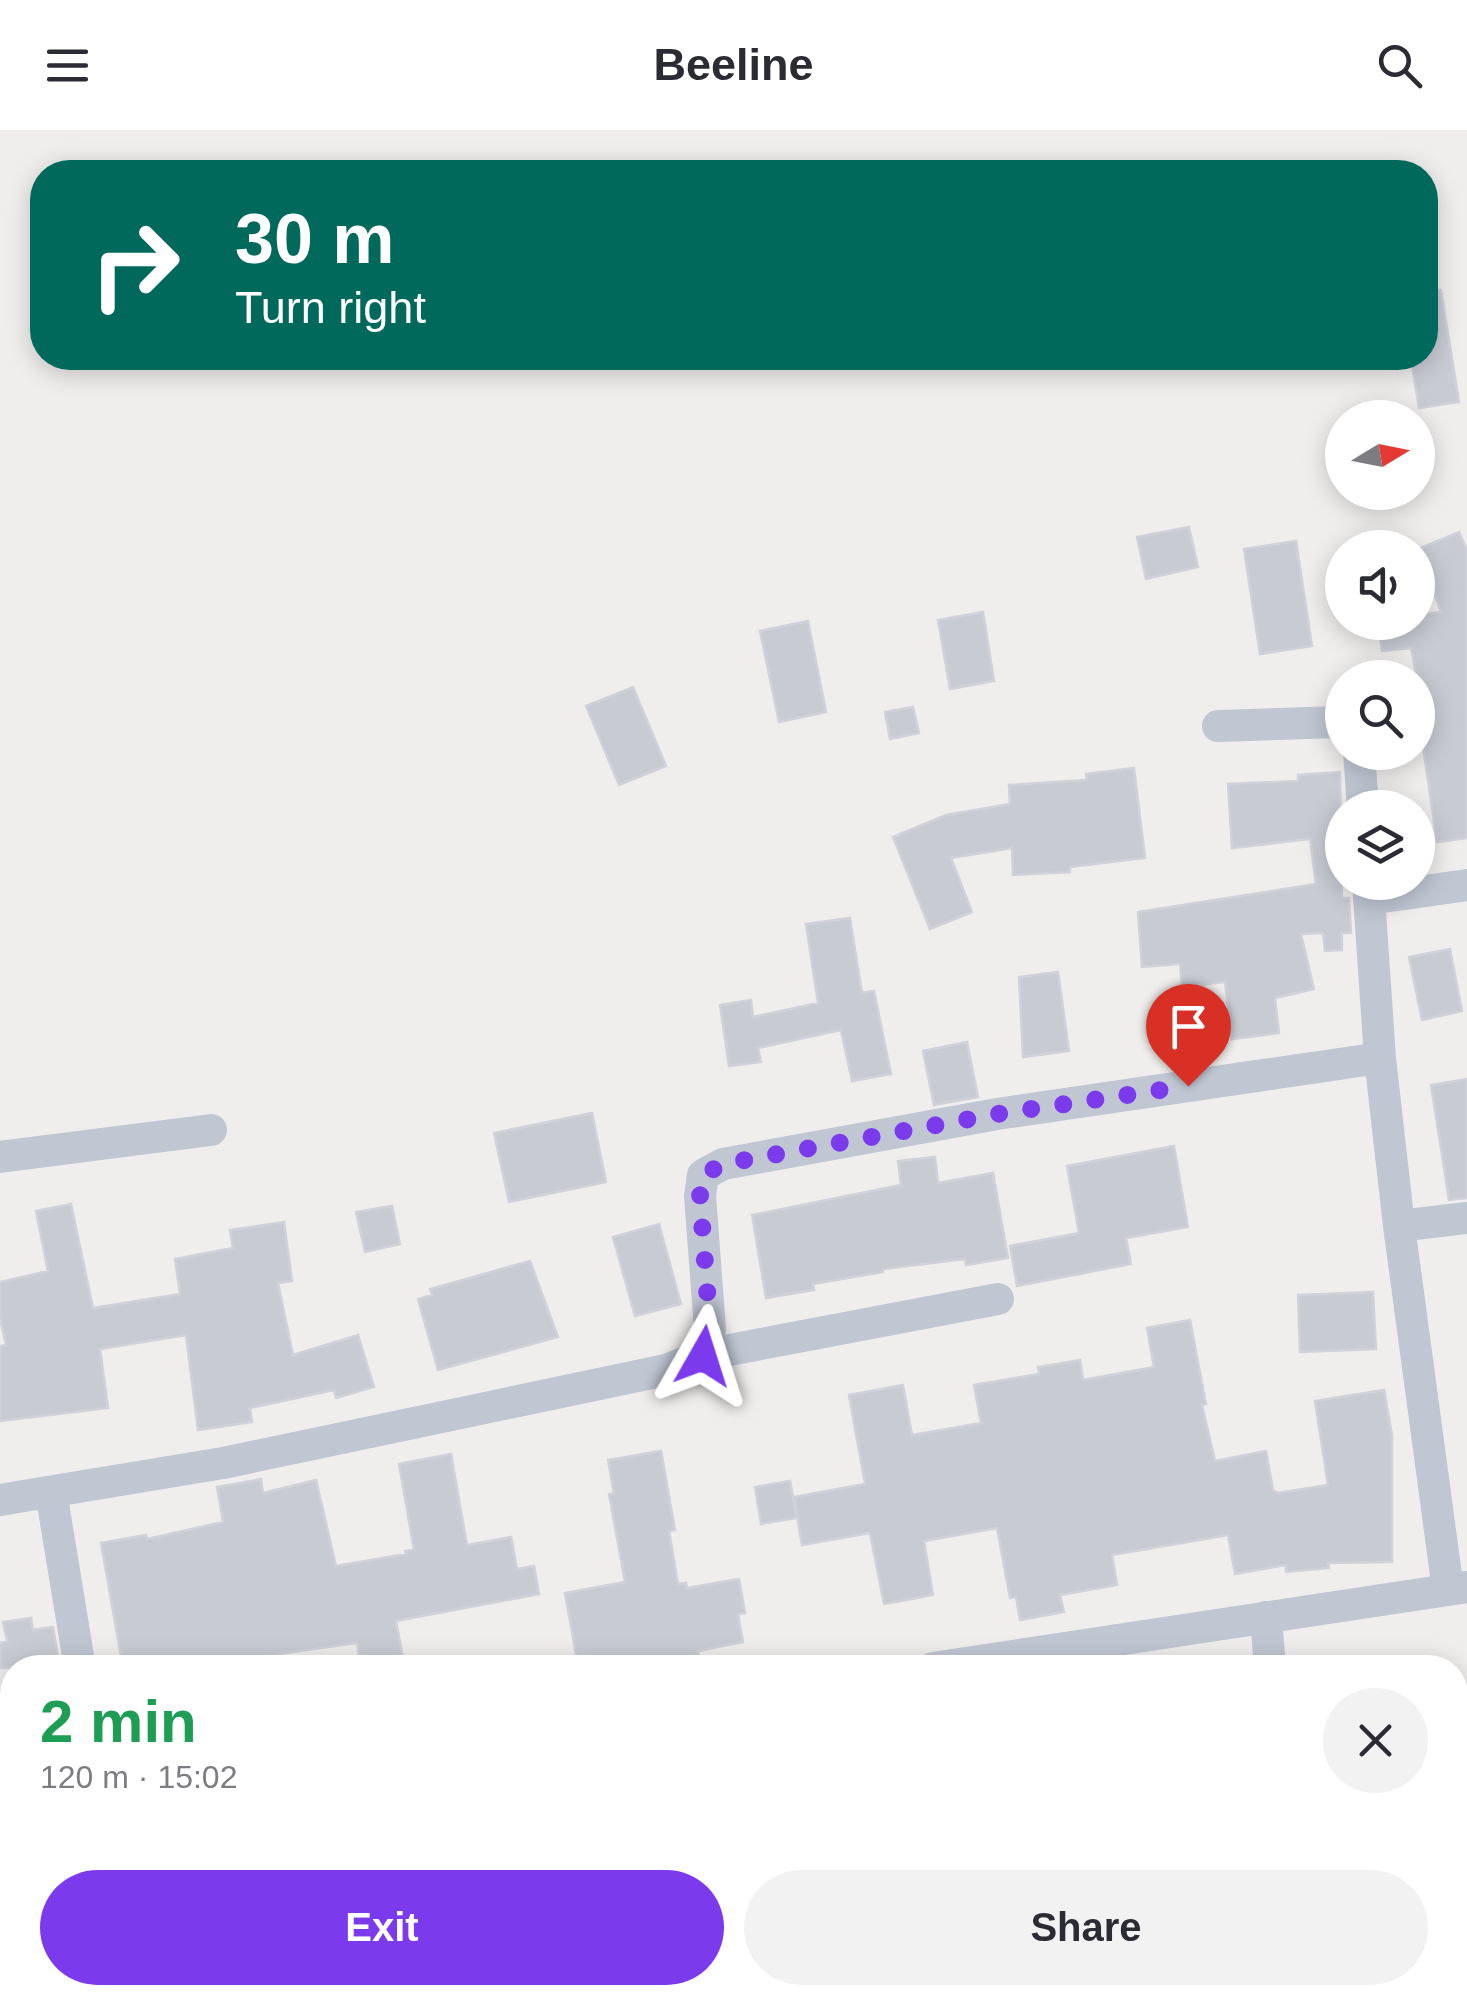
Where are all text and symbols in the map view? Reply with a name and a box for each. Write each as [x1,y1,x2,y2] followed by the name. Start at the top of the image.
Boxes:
[40,38,95,93] icon: menu
[1372,38,1427,93] icon: search
[653,39,814,90] text: Beeline
[70,200,200,330] icon: right
[235,200,395,278] text: 30 m
[235,282,426,333] text: Turn right
[1325,400,1435,510] north arrow
[1325,400,1435,900] map controls
[1325,530,1435,640] button: sound
[1325,660,1435,770] button: search
[1325,790,1435,900] button: layers
[1146,984,1231,1087] pin
[1161,999,1216,1054] icon: arrive
[651,1304,755,1408] position arrow
[40,1688,197,1755] text: 2 min
[1323,1688,1428,1793] button: close
[40,1759,237,1795] text: 120 m · 15:02
[40,1870,724,1985] button: Exit
[744,1870,1428,1985] button: Share

